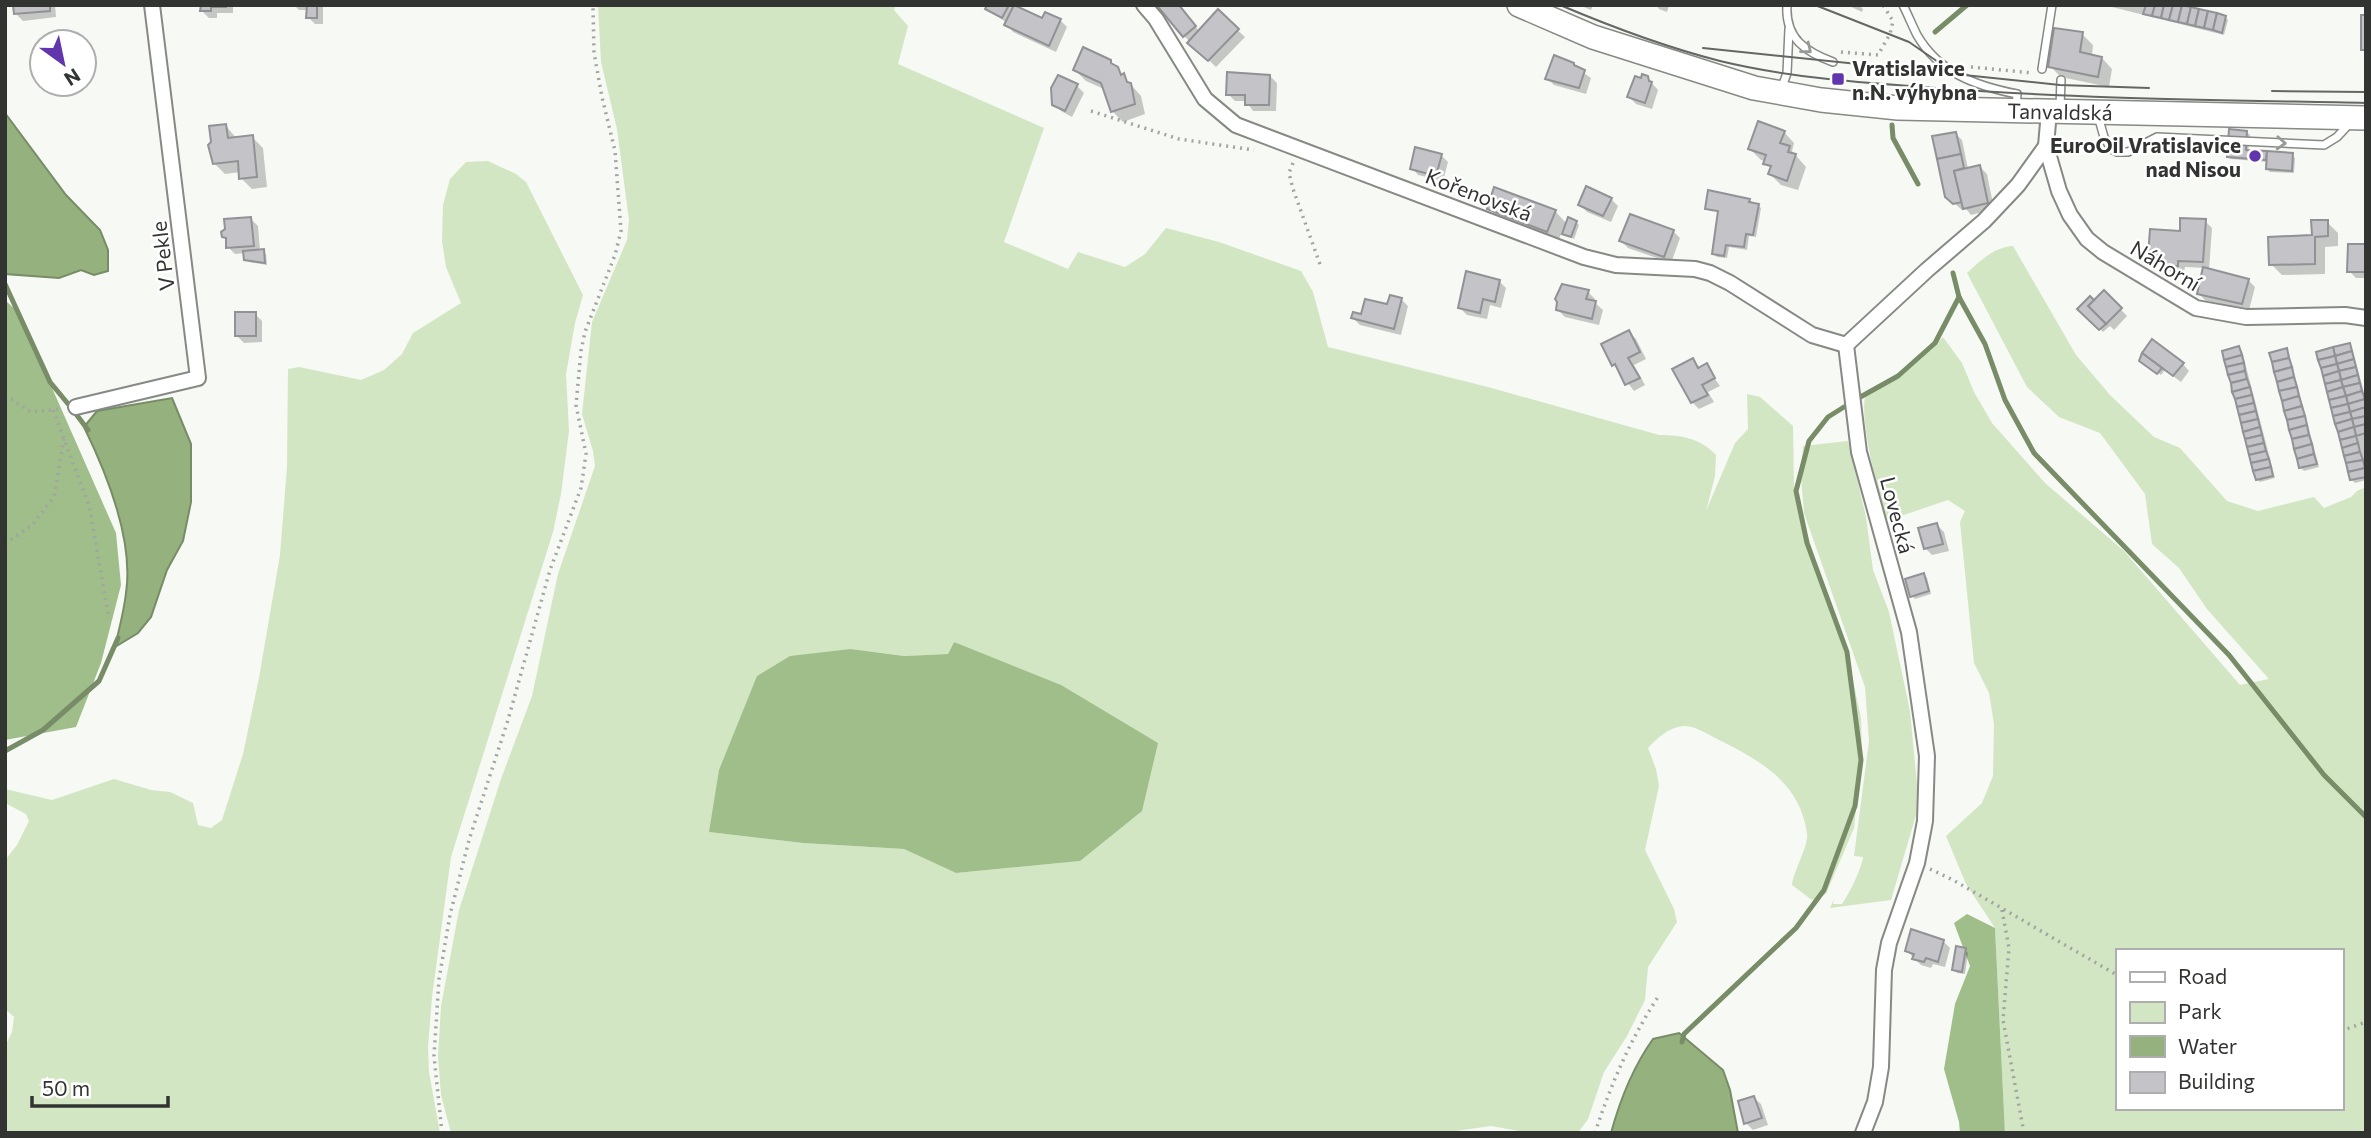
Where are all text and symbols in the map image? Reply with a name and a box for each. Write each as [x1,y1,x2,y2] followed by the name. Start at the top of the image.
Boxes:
[28,28,98,98] north arrow
[1799,40,1812,53] one-way arrow
[1852,55,1977,104] place label: Vratislavice n.N. výhybna
[60,64,85,91] text: N
[1830,71,1846,87] marker: Vratislavice n.N. výhybna
[2007,98,2113,124] street label: Tanvaldská
[2050,132,2241,181] place label: EuroOil Vratislavice nad Nisou
[2276,135,2287,150] one-way arrow
[2247,148,2263,164] marker: EuroOil Vratislavice nad Nisou
[1422,162,1536,226] street label: Kořenovská
[145,220,179,292] street label: V Pekle
[2127,234,2206,296] street label: Náhorní
[1876,474,1920,556] street label: Lovecká
[2116,949,2343,1110] legend
[2178,963,2227,988] text: Road
[2178,998,2222,1023] text: Park
[2178,1033,2237,1058] text: Water
[32,1064,168,1108] scale bar
[2178,1068,2255,1093] text: Building
[42,1075,90,1100] text: 50 m

